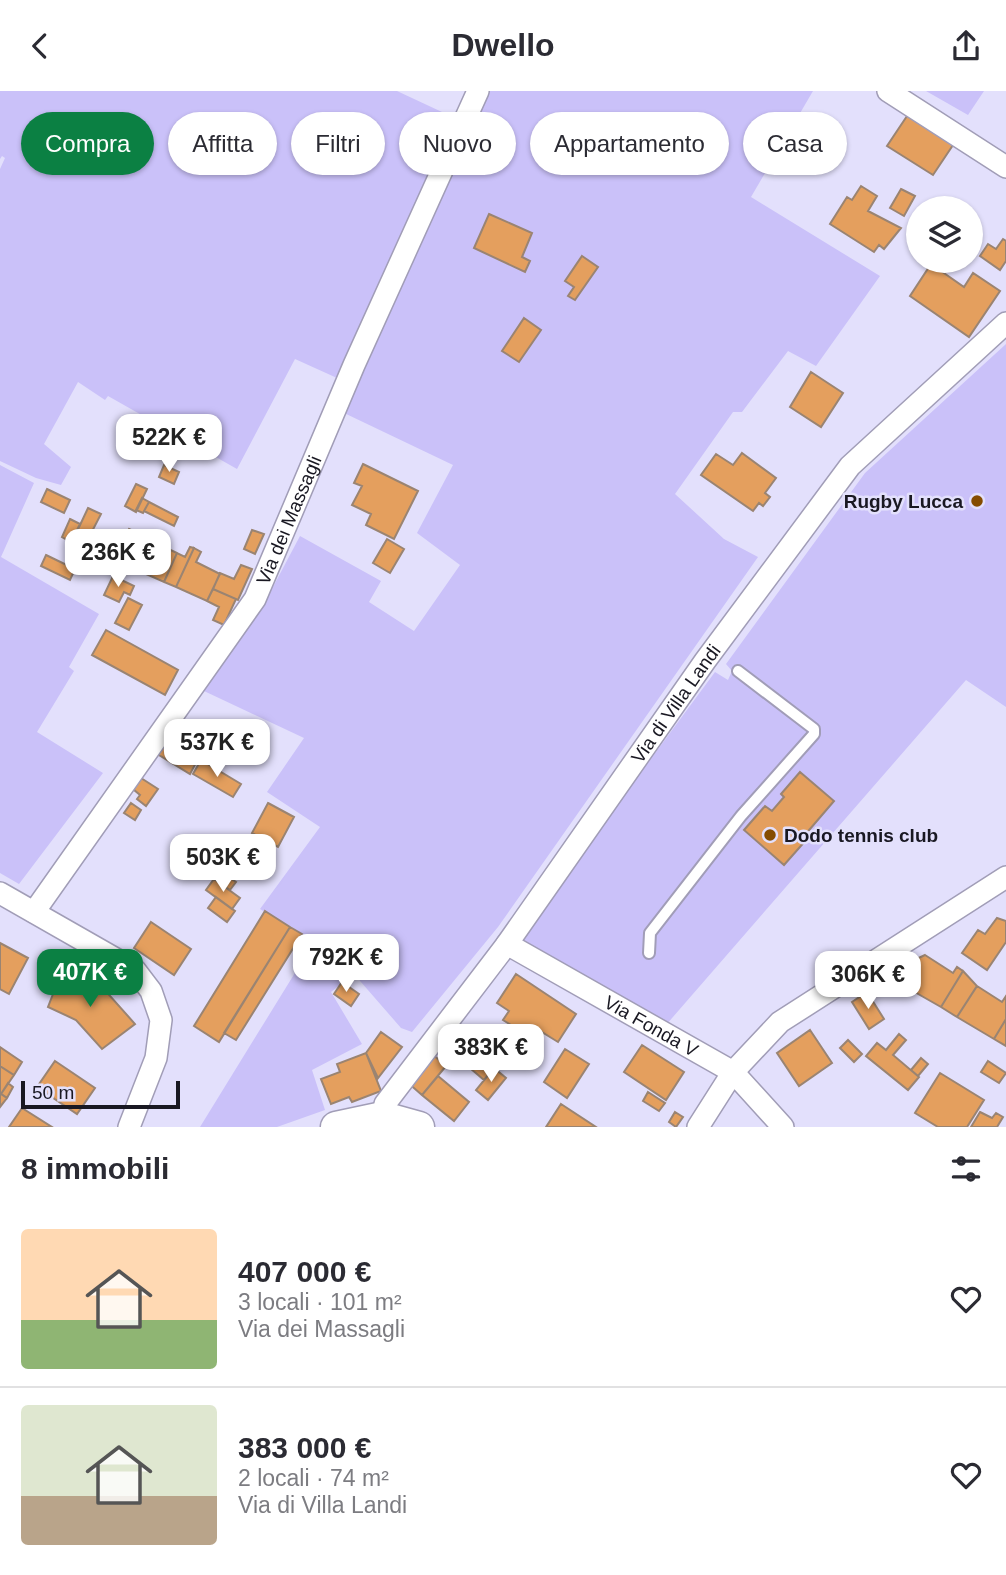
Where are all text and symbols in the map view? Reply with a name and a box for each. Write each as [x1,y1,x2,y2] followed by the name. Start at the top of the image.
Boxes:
[21,27,59,65] icon: back
[451,27,555,63] text: Dwello
[947,27,985,65] icon: share
[21,112,154,175] chip: Compra
[168,112,277,175] chip: Affitta
[291,112,385,175] chip: Filtri
[399,112,516,175] chip: Nuovo
[530,112,729,175] chip: Appartamento
[743,112,847,175] chip: Casa
[906,196,983,273] map controls
[906,196,983,273] button: layers
[112,415,226,474] pin: 522K €
[132,424,206,450] text: 522K €
[252,452,325,588] street label: Via dei Massagli
[844,491,963,512] place label: Rugby Lucca
[969,493,985,509] marker: Rugby Lucca
[61,529,175,589] pin: 236K €
[81,539,155,565] text: 236K €
[627,640,725,767] street label: Via di Villa Landi
[160,719,274,779] pin: 537K €
[180,729,254,755] text: 537K €
[784,825,938,846] place label: Dodo tennis club
[762,827,778,843] marker: Dodo tennis club
[166,835,280,894] pin: 503K €
[186,844,260,870] text: 503K €
[289,935,403,994] pin: 792K €
[309,944,383,970] text: 792K €
[33,949,147,1009] pin: 407K €
[811,951,925,1011] pin: 306K €
[53,959,127,985] text: 407K €
[831,961,905,987] text: 306K €
[601,991,702,1061] street label: Via Fonda V
[434,1025,548,1084] pin: 383K €
[454,1034,528,1060] text: 383K €
[21,1078,180,1110] scale bar
[32,1082,74,1103] text: 50 m
[947,1150,985,1188] icon: filters
[21,1152,169,1185] text: 8 immobili
[238,1255,371,1288] text: 407 000 €
[77,1257,161,1341] icon: home
[947,1280,985,1318] icon: heart
[238,1289,402,1315] text: 3 locali · 101 m²
[238,1316,405,1342] text: Via dei Massagli
[238,1431,371,1464] text: 383 000 €
[77,1433,161,1517] icon: home
[947,1456,985,1494] icon: heart
[238,1465,389,1491] text: 2 locali · 74 m²
[238,1492,407,1518] text: Via di Villa Landi

